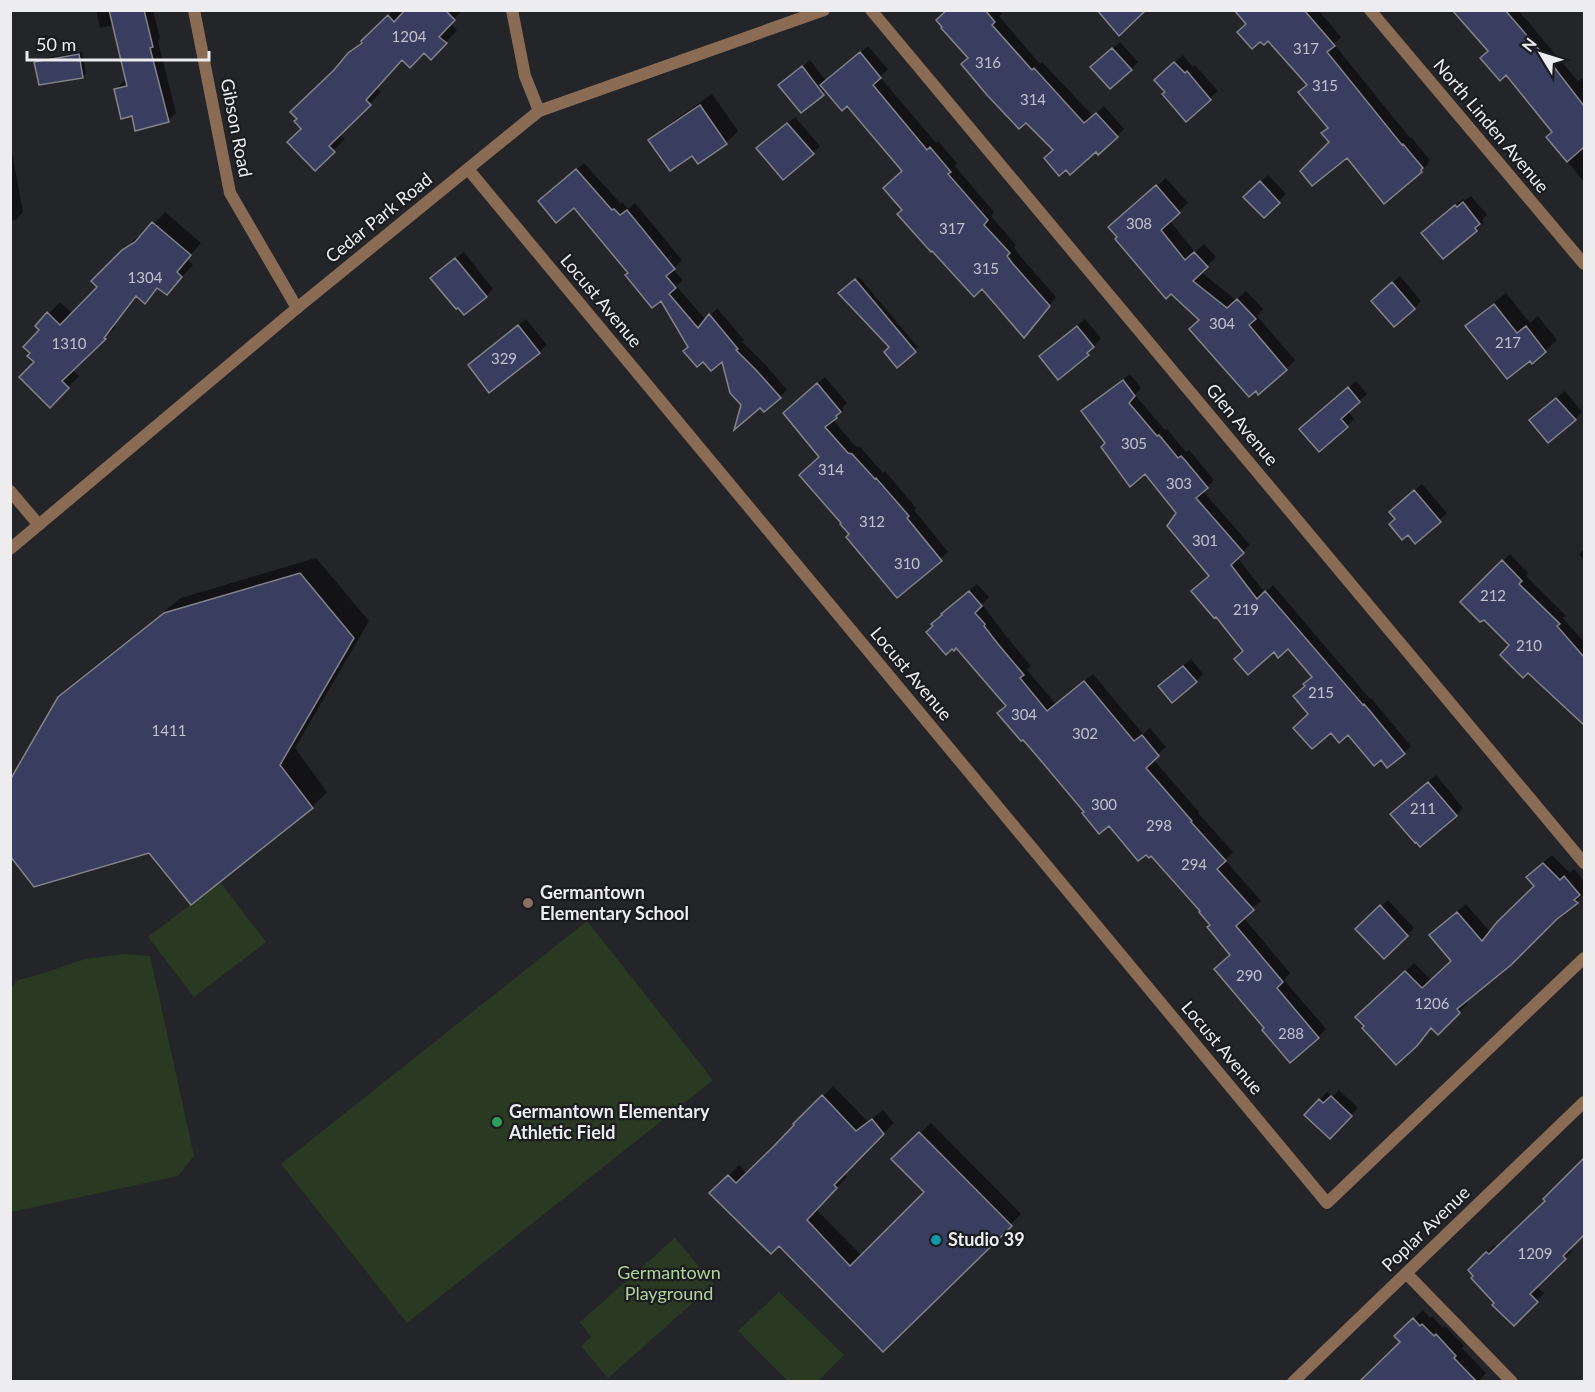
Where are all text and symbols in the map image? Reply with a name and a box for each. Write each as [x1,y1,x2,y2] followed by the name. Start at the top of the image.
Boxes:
[27,24,208,62] scale bar
[1511,24,1571,84] north arrow
[392,27,427,45] house number: 1204
[36,33,76,55] text: 50 m
[1518,34,1540,55] text: N
[1293,39,1319,57] house number: 317
[975,53,1001,71] house number: 316
[1429,54,1554,197] street label: North Linden Avenue
[1312,76,1338,94] house number: 315
[217,77,257,179] street label: Gibson Road
[1020,90,1046,108] house number: 314
[321,167,436,267] street label: Cedar Park Road
[1126,214,1152,232] house number: 308
[939,219,965,237] house number: 317
[556,249,647,352] street label: Locust Avenue
[973,259,999,277] house number: 315
[128,268,163,286] house number: 1304
[1209,314,1235,332] house number: 304
[1495,333,1521,351] house number: 217
[52,334,87,352] house number: 1310
[491,349,517,367] house number: 329
[1202,379,1283,470] street label: Glen Avenue
[1121,434,1147,452] house number: 305
[818,460,844,478] house number: 314
[1166,474,1192,492] house number: 303
[859,512,885,530] house number: 312
[1192,531,1218,549] house number: 301
[894,554,920,572] house number: 310
[1480,586,1506,604] house number: 212
[1233,600,1259,618] house number: 219
[866,622,957,725] street label: Locust Avenue
[1516,636,1542,654] house number: 210
[1308,683,1334,701] house number: 215
[1011,705,1037,723] house number: 304
[152,721,186,739] house number: 1411
[1072,724,1098,742] house number: 302
[1091,795,1117,813] house number: 300
[1410,799,1436,817] house number: 211
[1146,816,1172,834] house number: 298
[1181,855,1207,873] house number: 294
[540,881,689,924] place label: Germantown Elementary School
[521,896,535,910] marker: Germantown Elementary School
[1236,966,1262,984] house number: 290
[1415,994,1450,1012] house number: 1206
[1177,996,1268,1099] street label: Locust Avenue
[1278,1024,1304,1042] house number: 288
[508,1100,710,1143] place label: Germantown Elementary Athletic Field
[490,1115,504,1129] marker: Germantown Elementary Athletic Field
[1377,1181,1474,1276] street label: Poplar Avenue
[948,1228,1025,1250] place label: Studio 39
[929,1233,943,1247] marker: Studio 39
[1518,1244,1552,1262] house number: 1209
[617,1261,721,1304] park label: Germantown Playground

